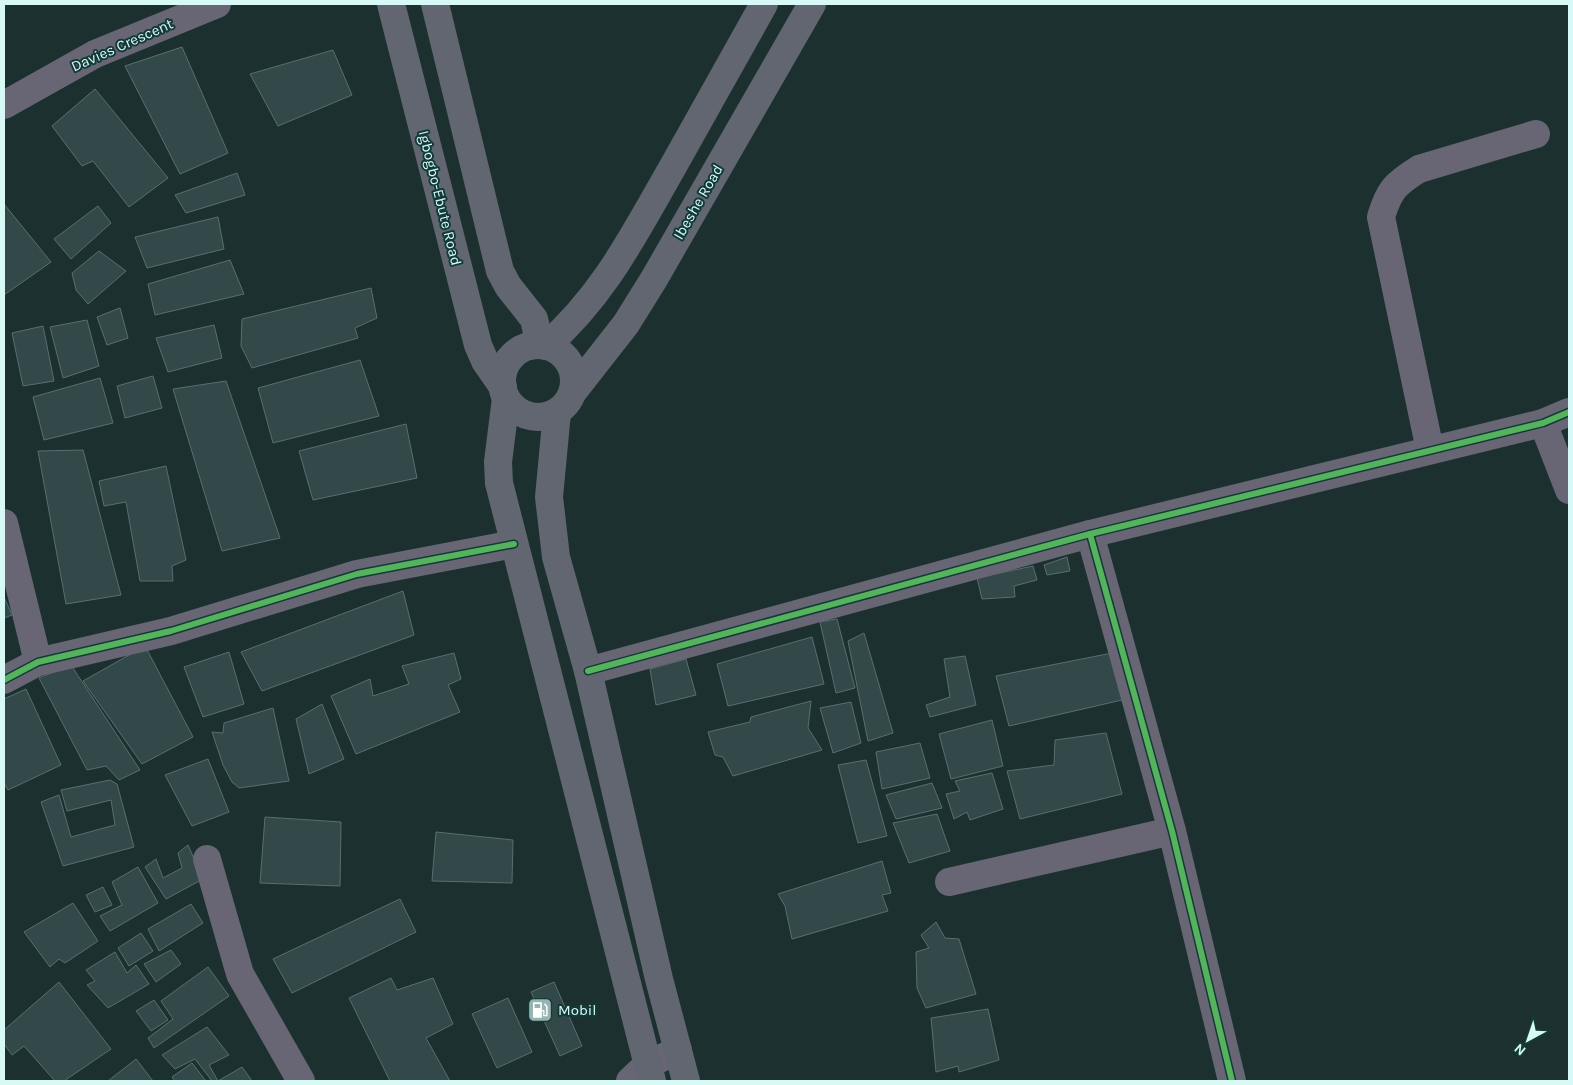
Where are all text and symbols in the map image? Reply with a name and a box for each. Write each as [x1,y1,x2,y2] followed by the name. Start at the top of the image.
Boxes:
[68,14,176,76] street label: Davies Crescent
[415,129,465,267] street label: Igbogbo-Ebute Road
[669,161,727,243] street label: Ibeshe Road
[527,997,553,1023] fuel station icon: Mobil
[558,1001,596,1019] place label: Mobil
[1503,1015,1553,1065] north arrow
[1511,1040,1529,1059] text: N

